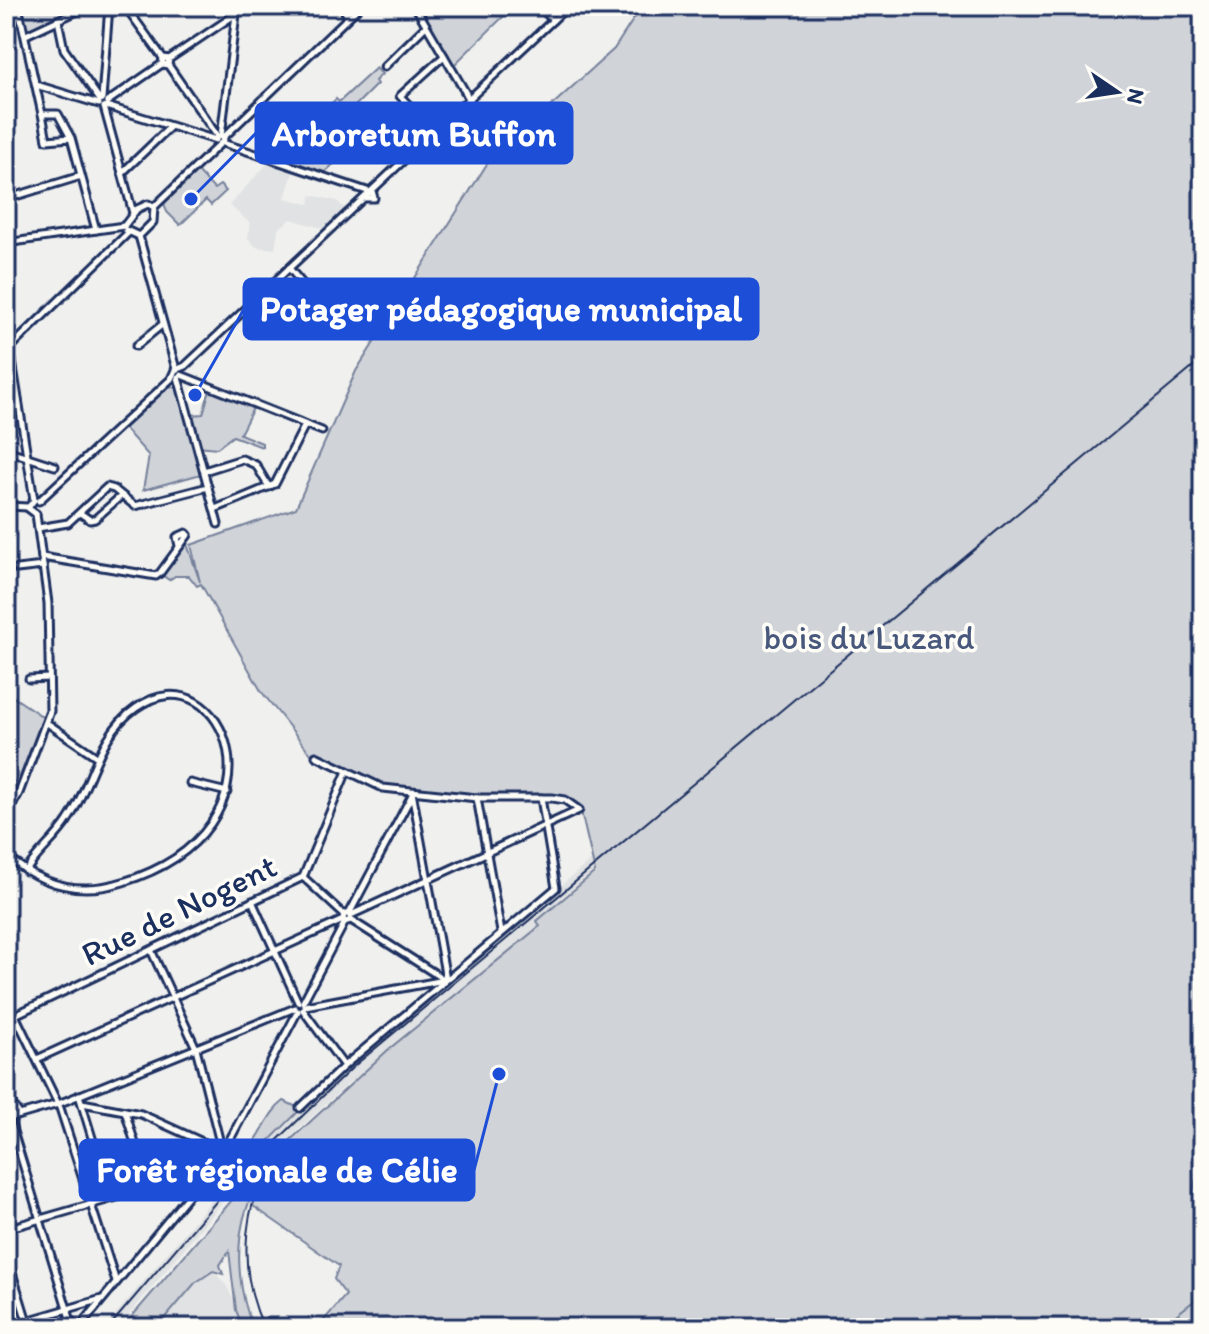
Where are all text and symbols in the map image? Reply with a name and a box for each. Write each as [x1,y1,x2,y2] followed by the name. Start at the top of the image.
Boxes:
[1077,52,1157,132] north arrow
[1121,86,1151,107] text: N
[256,103,572,163] callout: Arboretum Buffon
[272,112,557,155] text: Arboretum Buffon
[244,279,758,339] callout: Potager pédagogique municipal
[260,287,743,330] text: Potager pédagogique municipal
[763,617,975,658] park label: bois du Luzard
[75,845,283,975] street label: Rue de Nogent
[80,1140,474,1200] callout: Forêt régionale de Célie
[96,1148,458,1191] text: Forêt régionale de Célie

